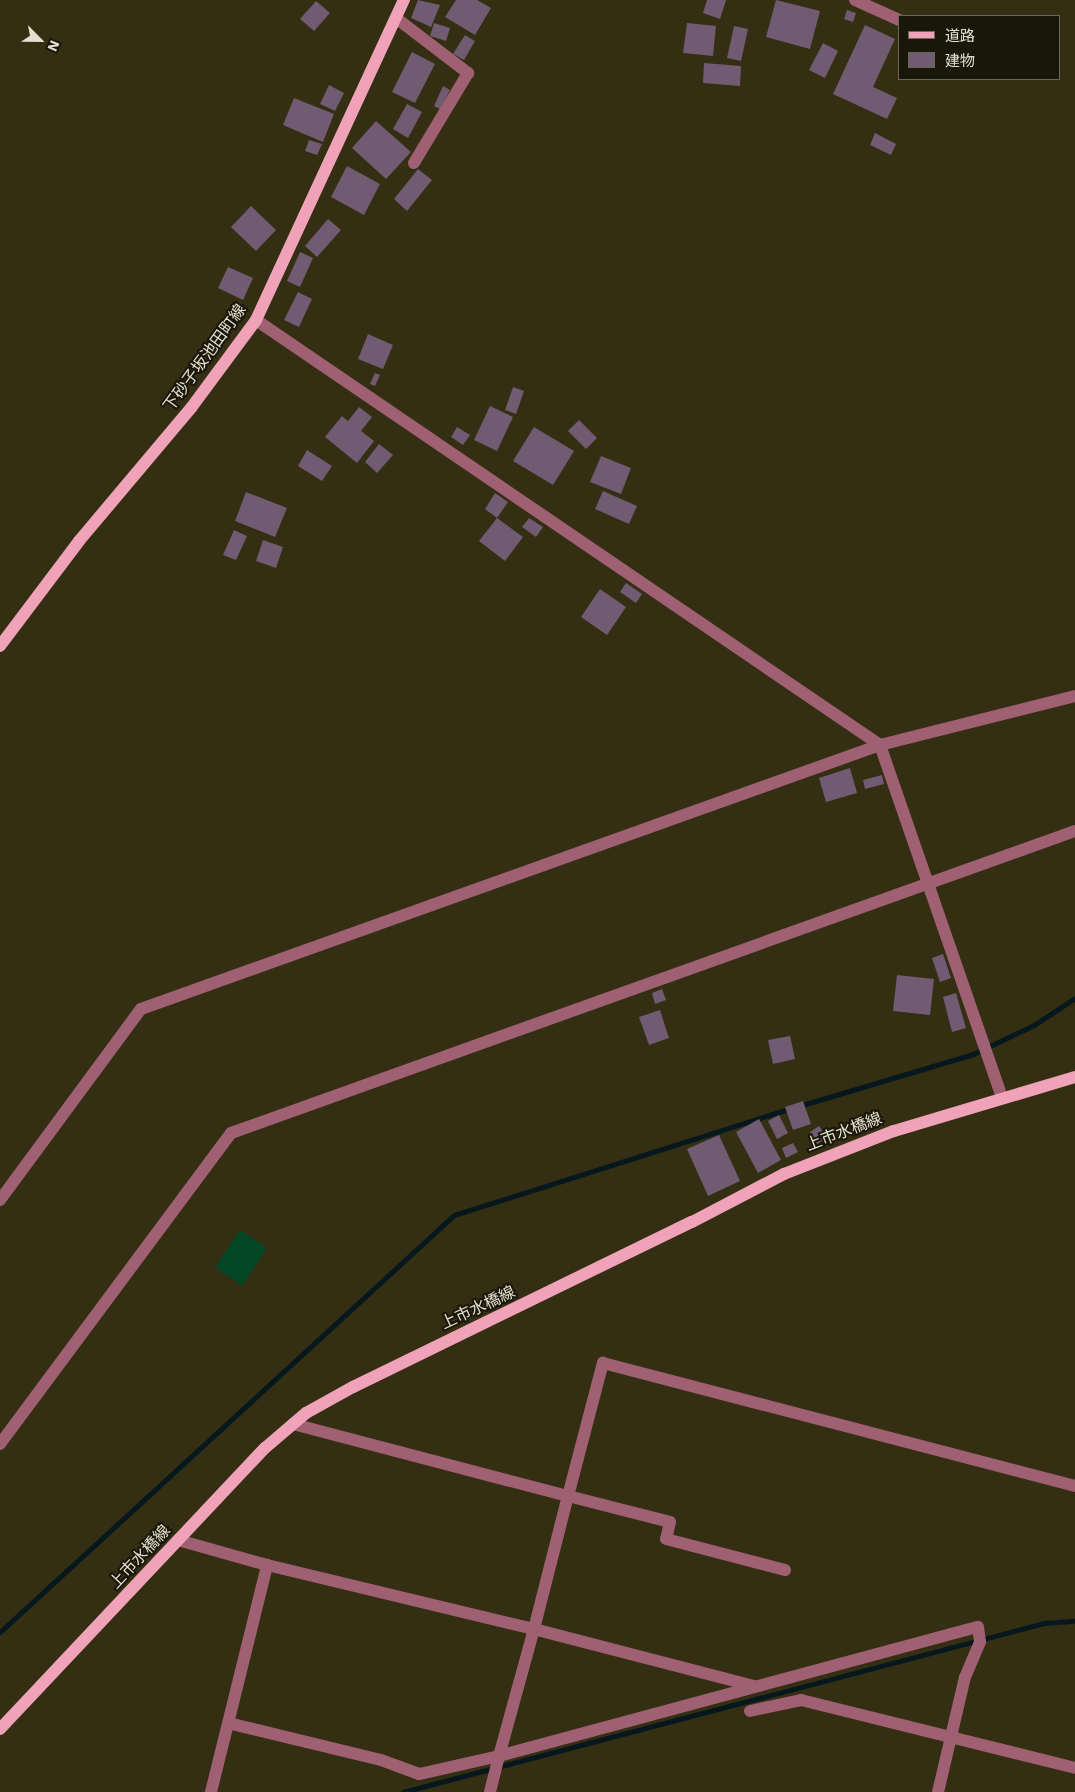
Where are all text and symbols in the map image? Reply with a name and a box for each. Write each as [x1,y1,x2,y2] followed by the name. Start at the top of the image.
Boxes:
[15,15,65,65] north arrow
[898,15,1060,80] legend
[945,27,975,45] text: 道路
[44,38,63,54] text: N
[945,52,975,70] text: 建物
[160,301,250,415] street label: 下砂子坂池田町線
[803,1109,885,1155] street label: 上市水橋線
[438,1282,518,1334] street label: 上市水橋線
[106,1521,174,1593] street label: 上市水橋線

